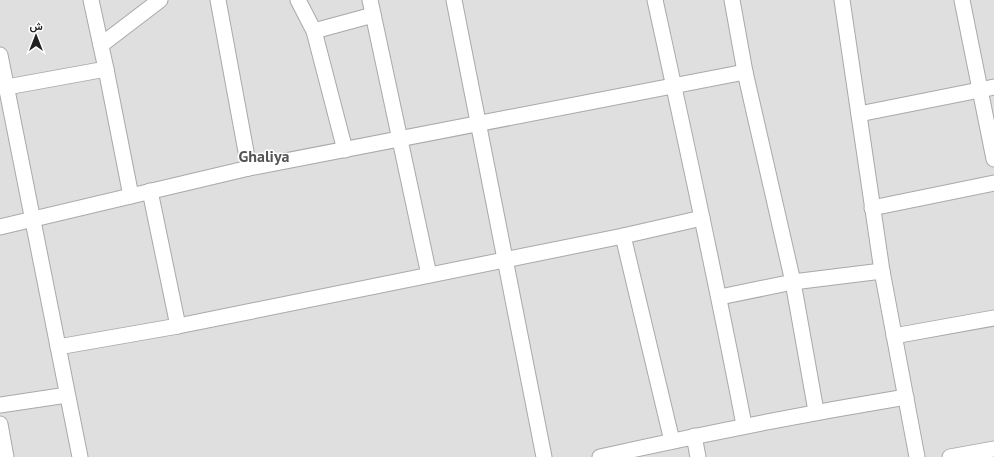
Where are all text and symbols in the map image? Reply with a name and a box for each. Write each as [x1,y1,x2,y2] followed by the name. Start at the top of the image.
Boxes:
[16,16,56,56] north arrow
[29,19,43,33] text: ش
[239,146,290,166] district label: Ghaliya

